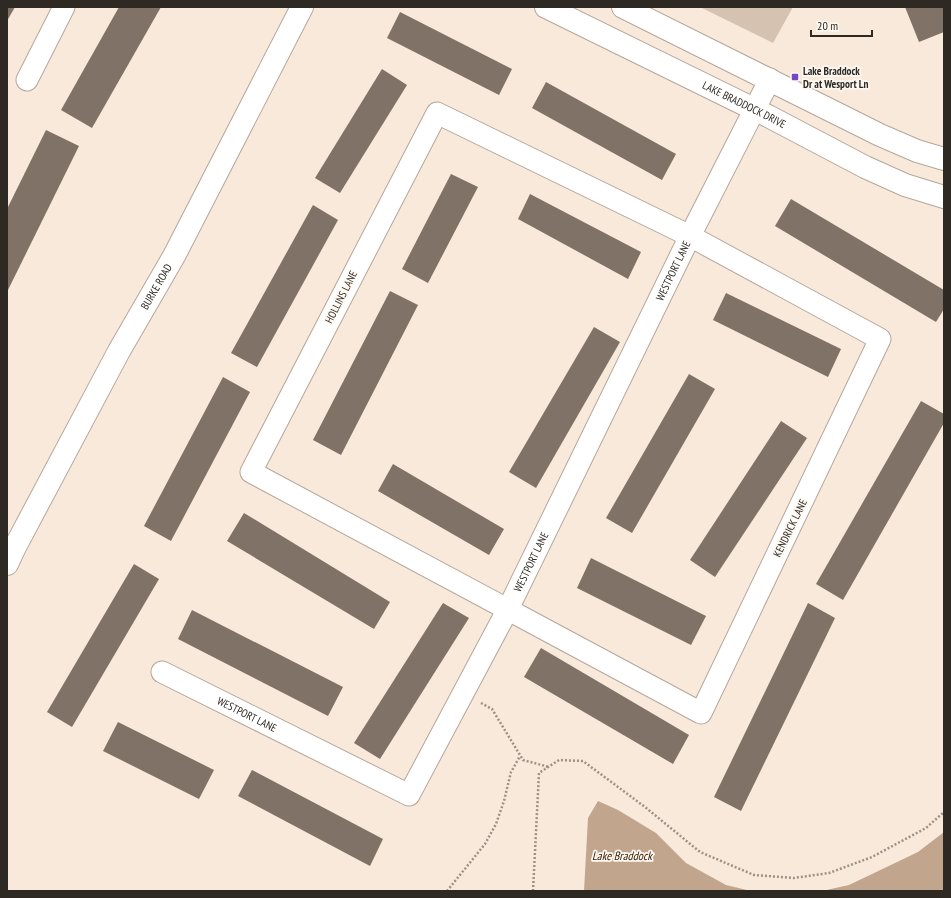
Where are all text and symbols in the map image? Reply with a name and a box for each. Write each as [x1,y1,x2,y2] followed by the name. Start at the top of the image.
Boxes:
[811,12,872,38] scale bar
[817,18,838,33] text: 20 m
[803,64,869,91] place label: Lake Braddock Dr at Wesport Ln
[790,72,800,82] marker: Lake Braddock Dr at Wesport Ln
[700,78,789,131] street label: LAKE BRADDOCK DRIVE
[653,238,694,303] street label: WESTPORT LANE
[138,261,175,312] street label: BURKE ROAD
[322,268,360,326] street label: HOLLINS LANE
[770,497,810,559] street label: KENDRICK LANE
[510,529,552,594] street label: WESTPORT LANE
[215,694,279,735] street label: WESTPORT LANE
[592,848,653,863] water label: Lake Braddock

